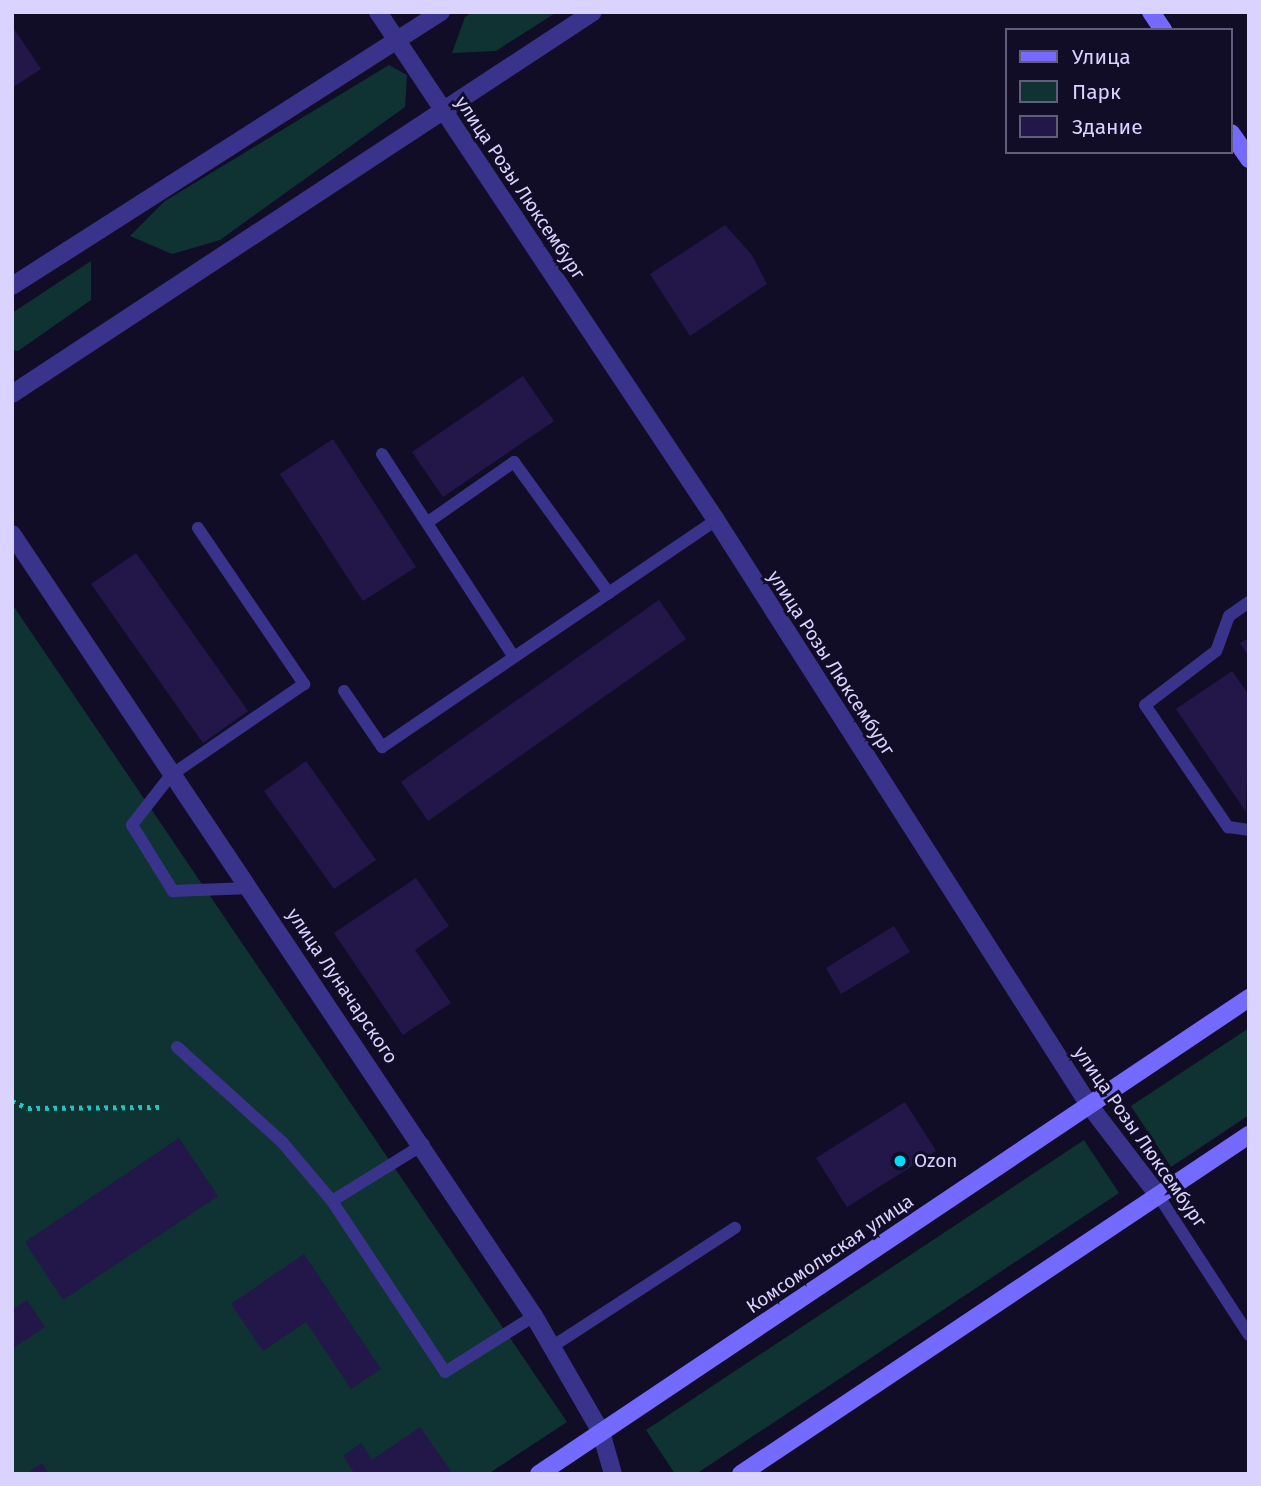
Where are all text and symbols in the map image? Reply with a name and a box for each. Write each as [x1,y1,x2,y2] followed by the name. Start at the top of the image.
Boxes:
[1006,28,1233,154] legend
[1072,44,1131,70] text: Улица
[1072,79,1121,105] text: Парк
[450,92,590,284] street label: улица Розы Люксембург
[1072,114,1143,140] text: Здание
[763,566,899,760] street label: улица Розы Люксембург
[282,904,402,1068] street label: улица Луначарского
[1069,1042,1211,1232] street label: улица Розы Люксембург
[914,1150,957,1172] place label: Ozon
[892,1153,908,1169] marker: Ozon
[742,1190,918,1318] street label: Комсомольская улица

